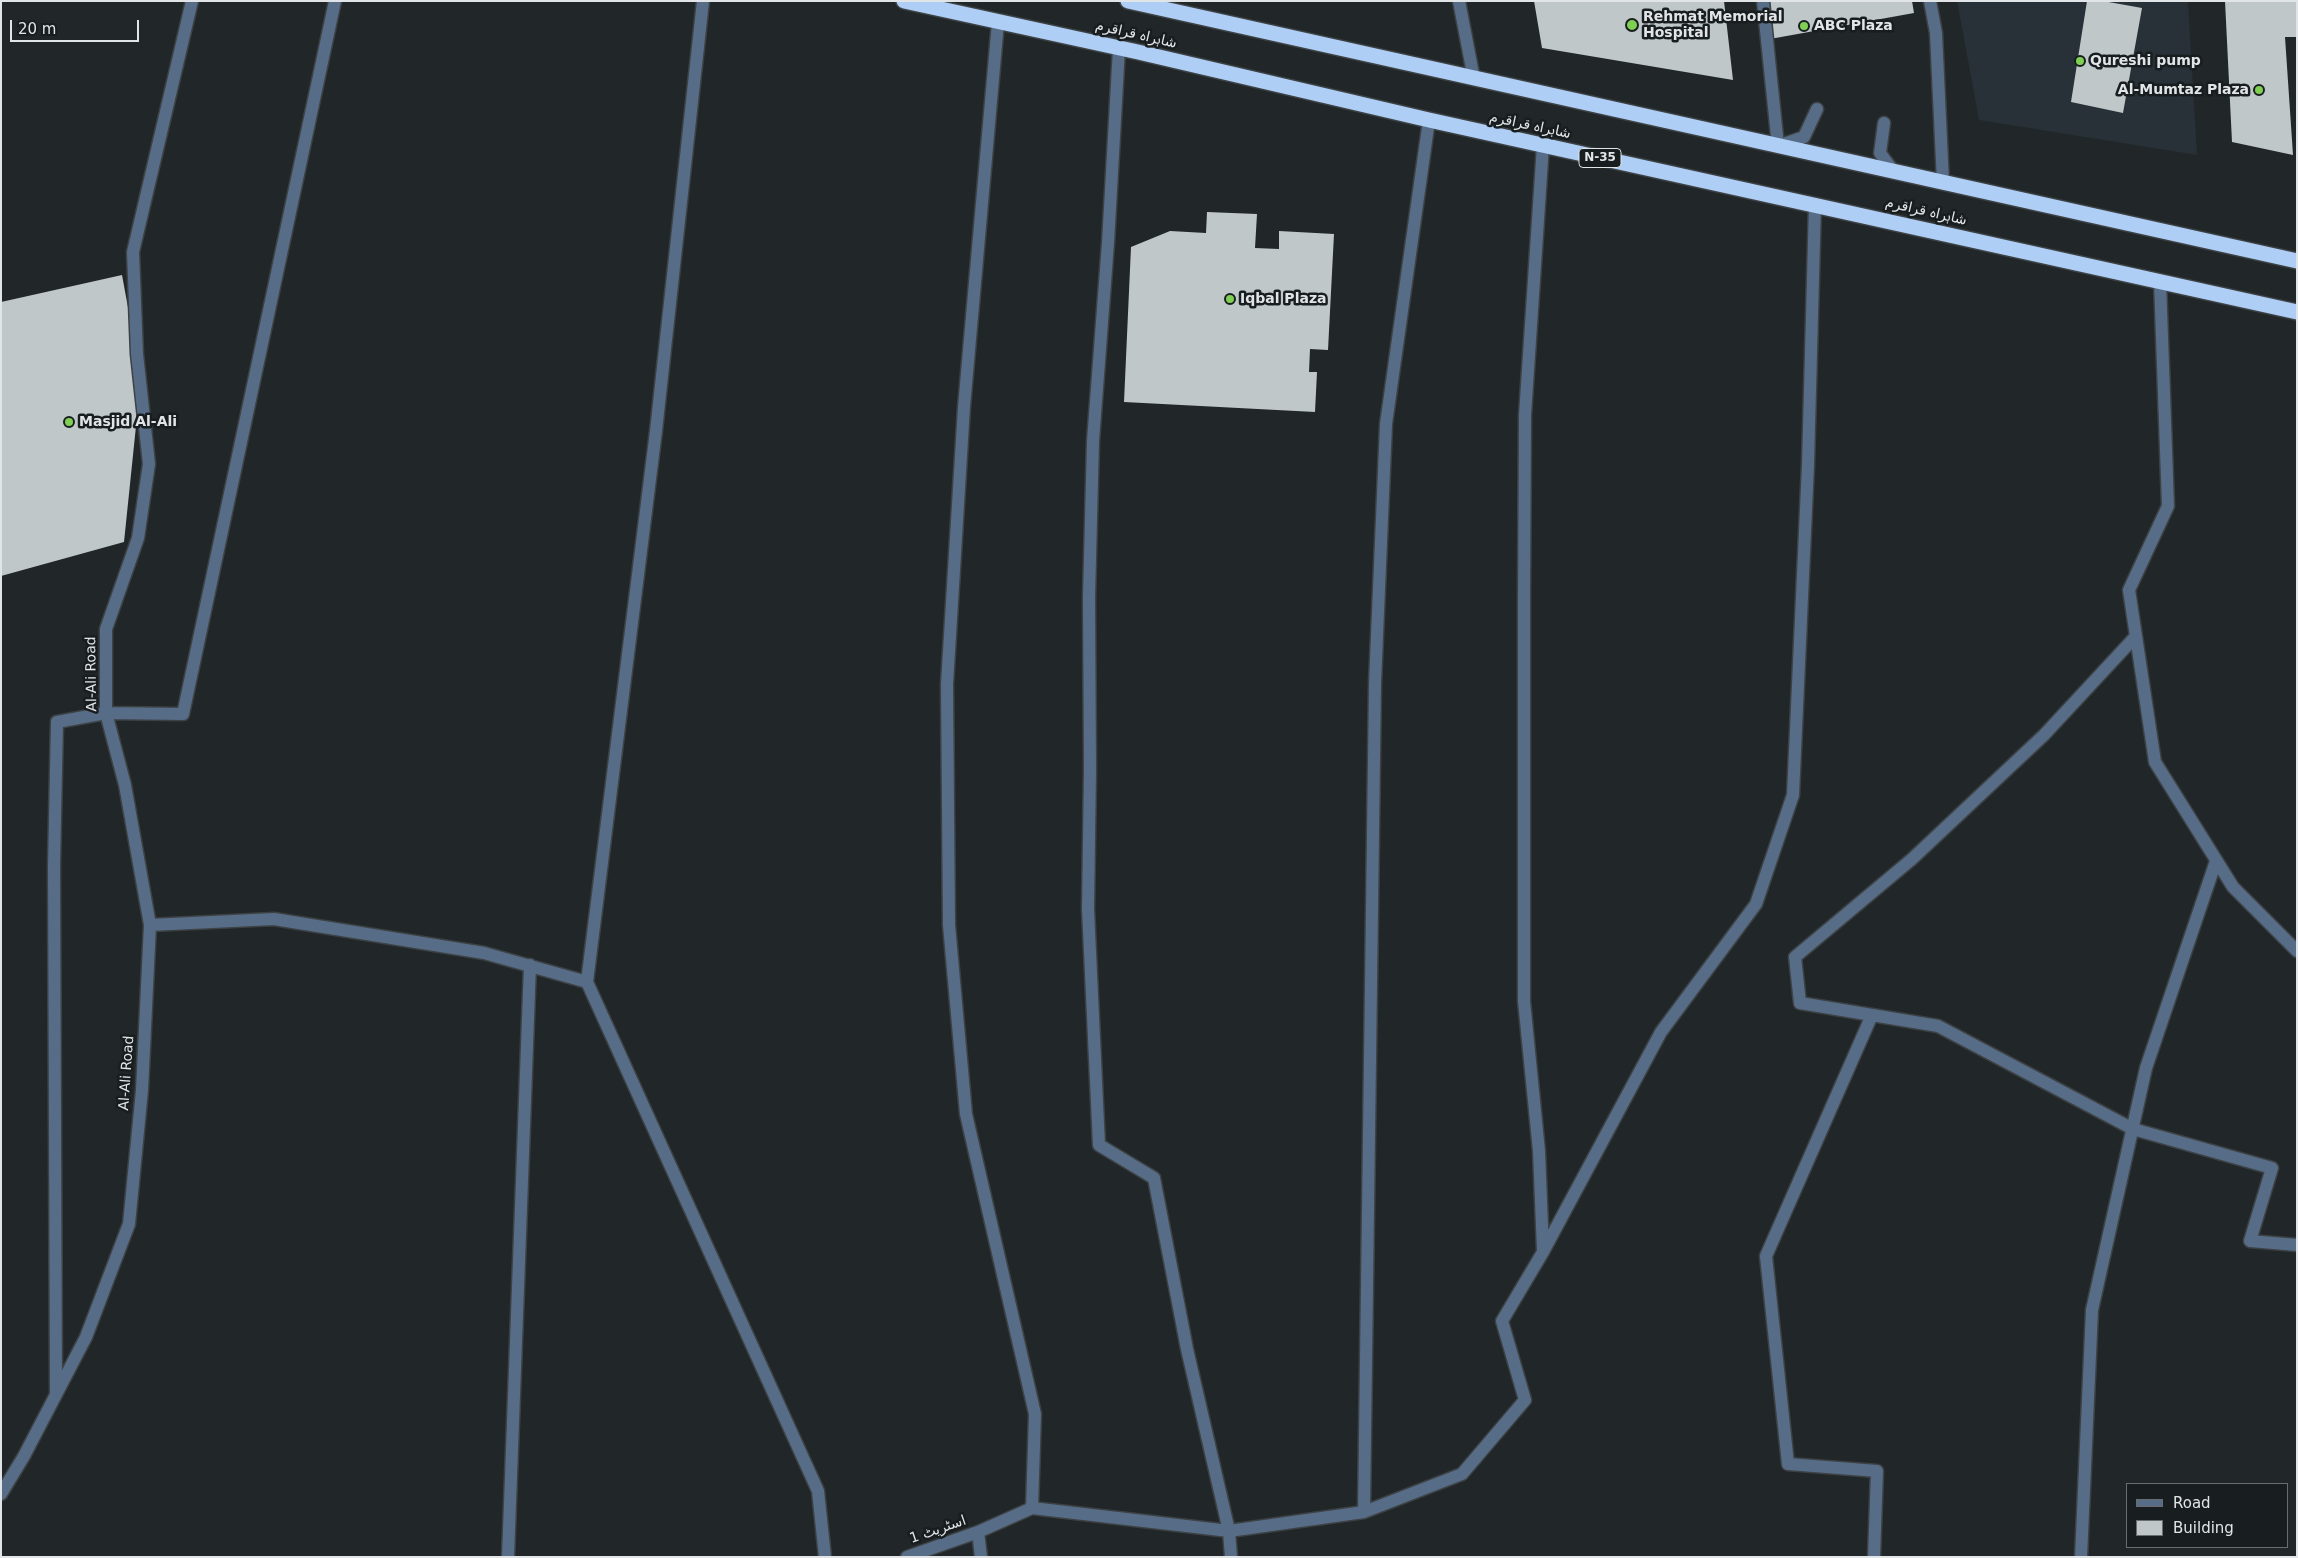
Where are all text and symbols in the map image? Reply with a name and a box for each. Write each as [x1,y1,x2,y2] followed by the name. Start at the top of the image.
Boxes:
[1643,9,1782,41] place label: Rehmat Memorial Hospital
[12,10,141,42] scale bar
[1094,17,1178,53] street label: شاہراہ قراقرم
[1625,18,1639,32] marker: Rehmat Memorial Hospital
[1814,18,1893,34] place label: ABC Plaza
[18,20,56,38] text: 20 m
[1798,20,1810,32] marker: ABC Plaza
[2090,53,2201,69] place label: Qureshi pump
[2074,55,2086,67] marker: Qureshi pump
[2118,82,2249,98] place label: Al-Mumtaz Plaza
[2253,84,2265,96] marker: Al-Mumtaz Plaza
[1488,109,1572,143] street label: شاہراہ قراقرم
[1579,148,1621,168] road number: N-35
[1884,194,1968,230] street label: شاہراہ قراقرم
[1240,291,1326,307] place label: Iqbal Plaza
[1224,293,1236,305] marker: Iqbal Plaza
[79,414,177,430] place label: Masjid Al-Ali
[63,416,75,428] marker: Masjid Al-Ali
[83,636,101,712] street label: Al-Ali Road
[116,1035,138,1111] street label: Al-Ali Road
[2126,1483,2288,1548] legend
[2173,1494,2211,1512] text: Road
[908,1513,968,1547] street label: اسٹریٹ 1
[2173,1519,2234,1537] text: Building

